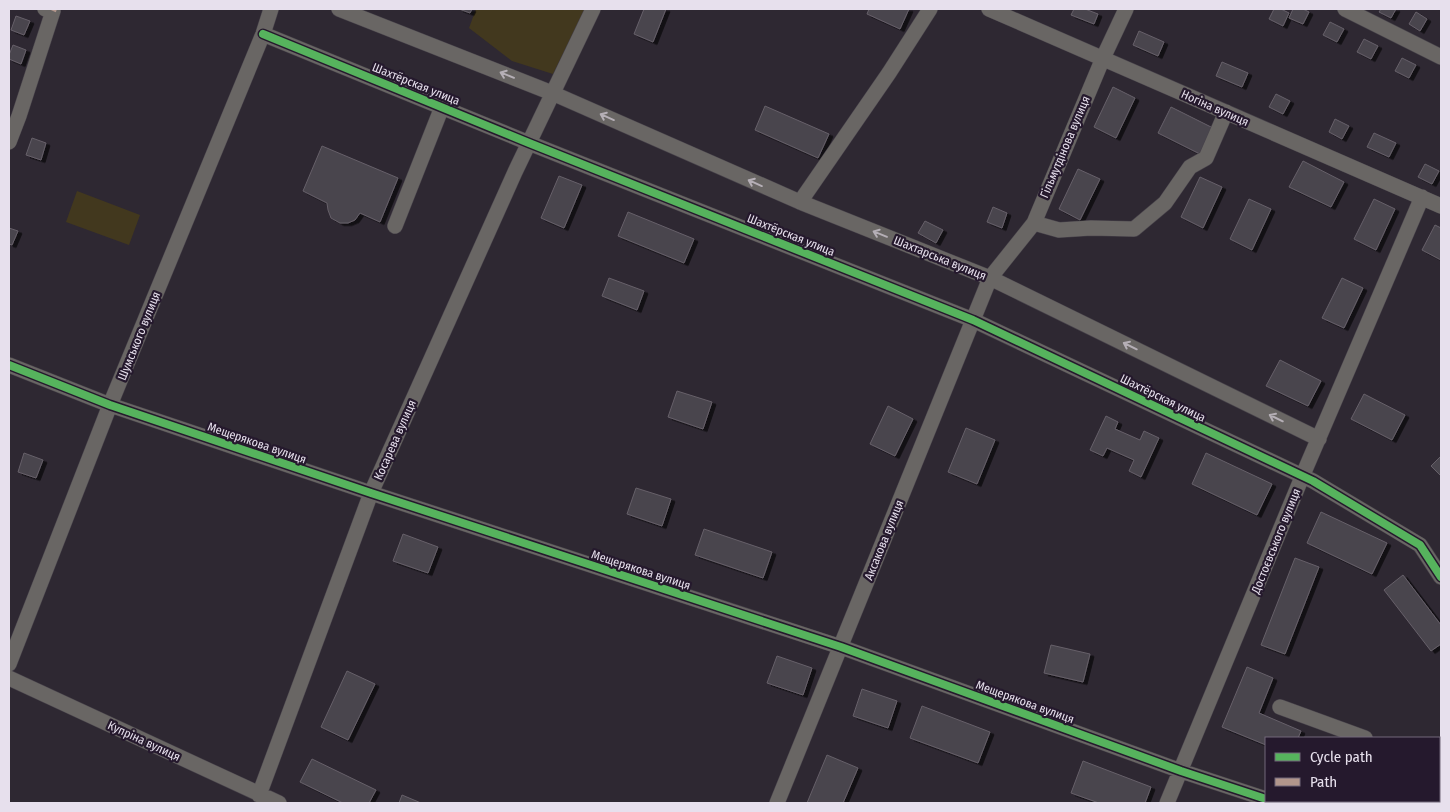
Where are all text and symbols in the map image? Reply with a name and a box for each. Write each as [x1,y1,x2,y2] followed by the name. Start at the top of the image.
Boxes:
[370,60,462,108] street label: Шахтёрская улица
[500,70,515,79] one-way arrow
[1179,87,1251,129] street label: Ногіна вулиця
[1037,94,1093,200] street label: Гільмутдінова вулиця
[600,111,615,121] one-way arrow
[748,177,763,187] one-way arrow
[745,211,837,259] street label: Шахтёрская улица
[873,229,888,238] one-way arrow
[892,233,988,283] street label: Шахтарська вулиця
[115,290,163,382] street label: Шумського вулиця
[1123,341,1138,350] one-way arrow
[1118,371,1208,425] street label: Шахтёрская улица
[371,398,419,482] street label: Косарева вулиця
[1269,413,1284,422] one-way arrow
[206,420,308,466] street label: Мещерякова вулиця
[1248,486,1304,597] street label: Достоєвського вулиця
[862,498,906,582] street label: Аксакова вулиця
[590,547,692,593] street label: Мещерякова вулиця
[974,678,1076,726] street label: Мещерякова вулиця
[105,718,183,764] street label: Купріна вулиця
[1265,737,1440,802] legend
[1310,748,1373,766] text: Cycle path
[1310,773,1337,791] text: Path

